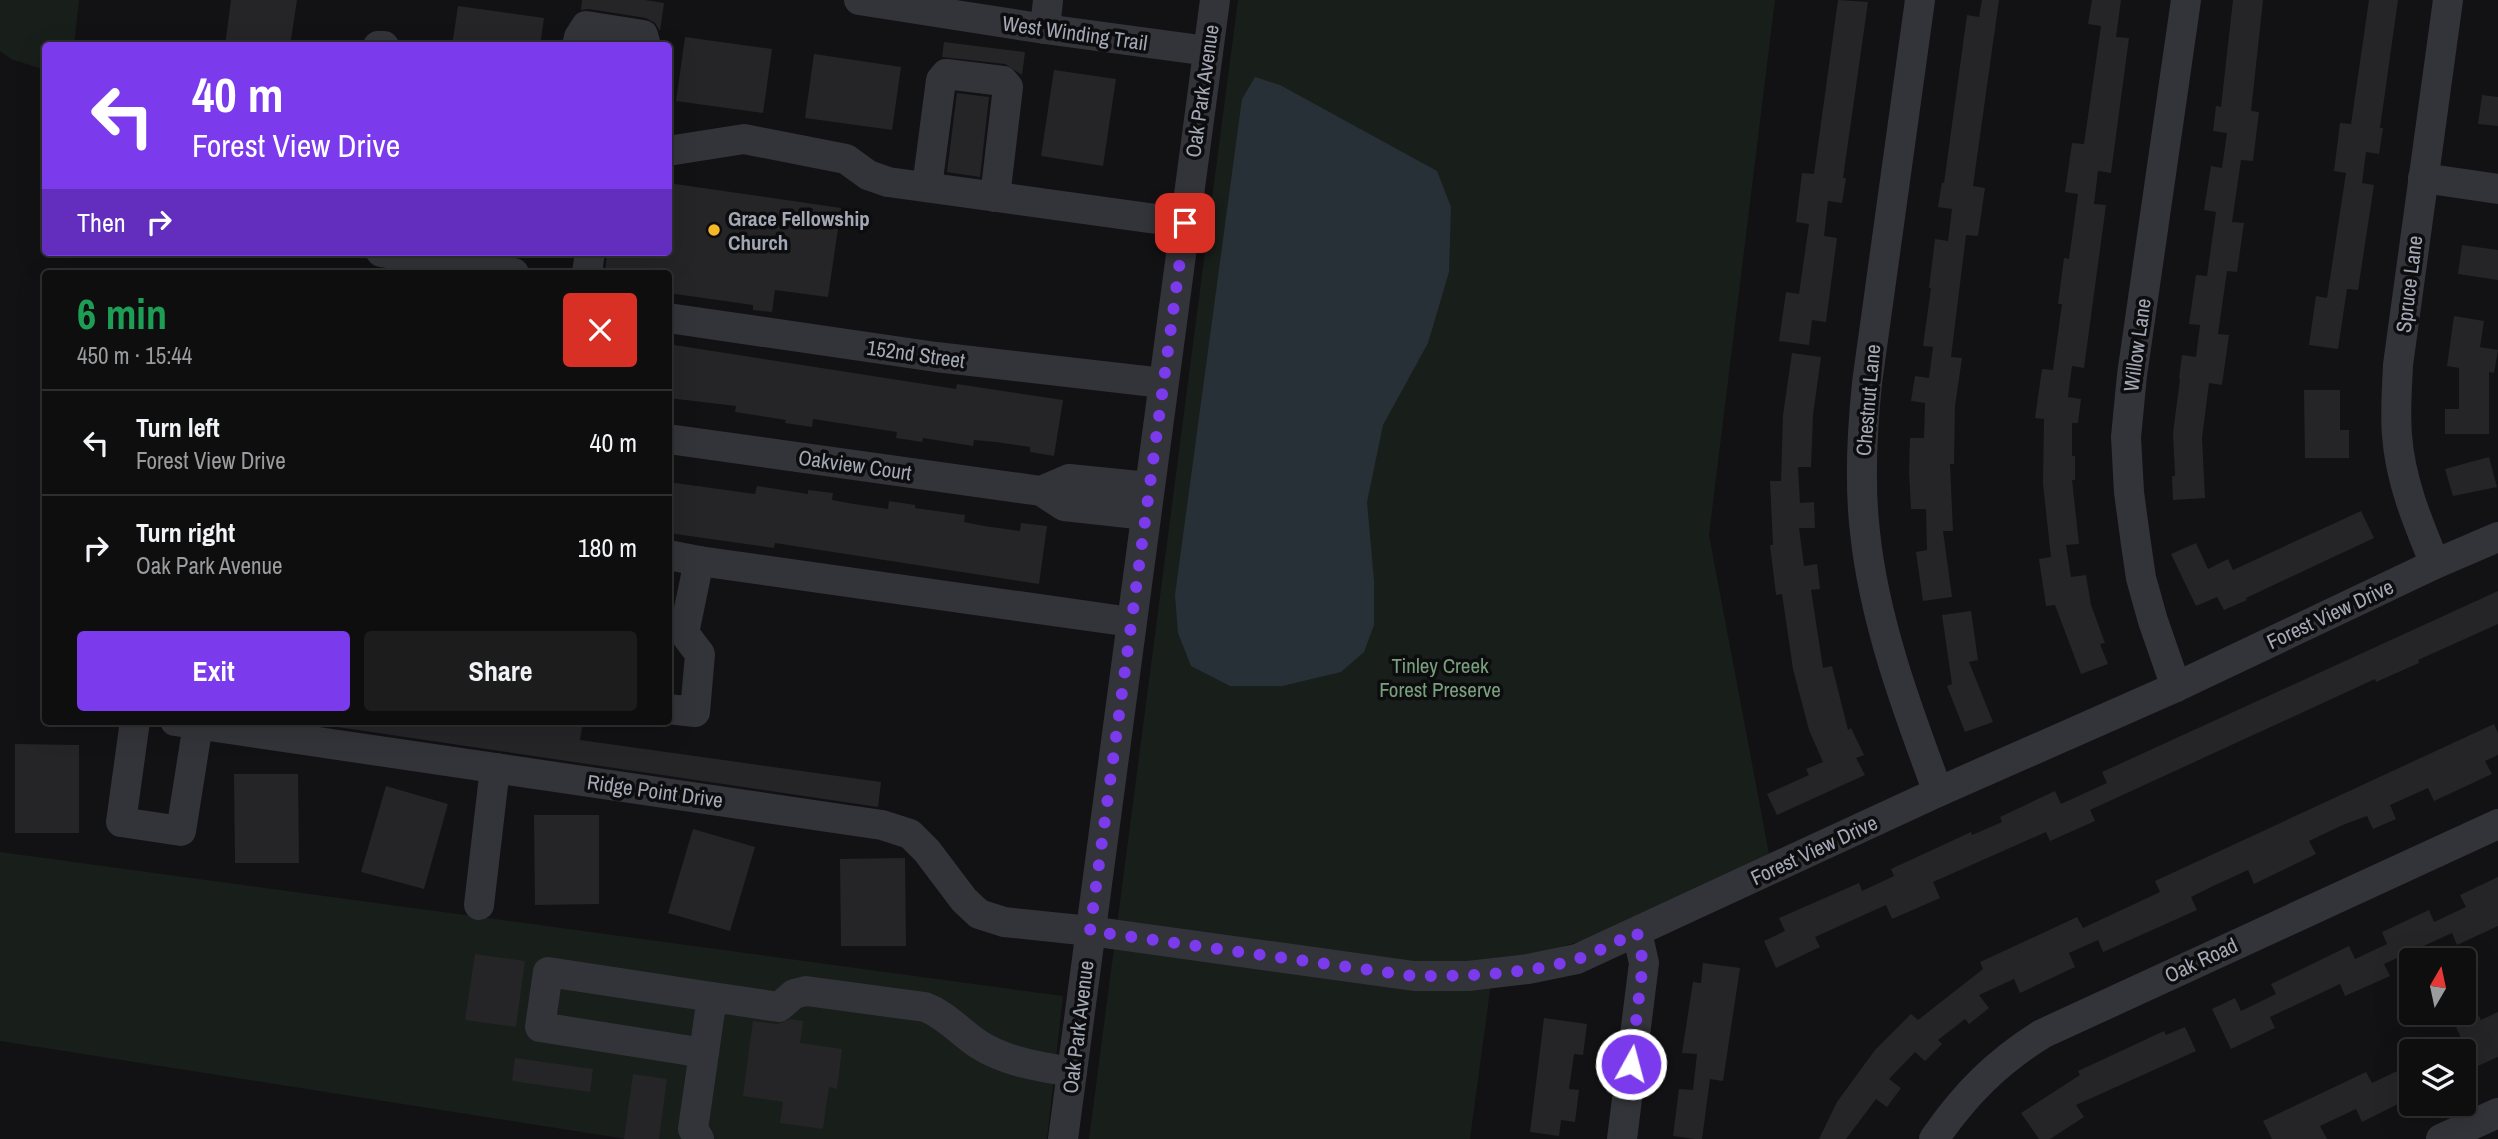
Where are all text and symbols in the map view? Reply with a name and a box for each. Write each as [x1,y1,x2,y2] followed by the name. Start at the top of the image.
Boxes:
[1001,8,1149,58] street label: West Winding Trail
[1178,23,1226,159] street label: Oak Park Avenue
[192,61,284,127] text: 40 m
[77,70,168,161] icon: left
[192,124,400,167] text: Forest View Drive
[1155,193,1215,253] pin
[140,203,178,241] icon: right
[728,204,870,257] place label: Grace Fellowship Church
[1166,204,1204,242] icon: arrive
[77,205,126,240] text: Then
[706,222,722,238] marker: Grace Fellowship Church
[2389,234,2429,334] street label: Spruce Lane
[77,286,167,342] text: 6 min
[563,293,637,367] button: close
[2116,297,2158,393] street label: Willow Lane
[865,333,967,375] street label: 152nd Street
[77,340,192,371] text: 450 m · 15:44
[1849,343,1887,457] street label: Chestnut Lane
[136,410,220,445] text: Turn left
[77,424,115,462] icon: left
[590,425,637,460] text: 40 m
[797,443,914,487] street label: Oakview Court
[136,445,286,476] text: Forest View Drive
[136,515,235,550] text: Turn right
[77,529,115,567] icon: right
[578,530,637,565] text: 180 m
[136,550,282,581] text: Oak Park Avenue
[2262,572,2398,656] street label: Forest View Drive
[77,631,350,711] button: Exit
[364,631,637,711] button: Share
[1379,651,1501,704] park label: Tinley Creek Forest Preserve
[585,767,725,815] street label: Ridge Point Drive
[1746,808,1882,892] street label: Forest View Drive
[2160,930,2242,990] street label: Oak Road
[2399,948,2476,1026] north arrow
[2399,948,2476,1116] map controls
[1055,959,1101,1095] street label: Oak Park Avenue
[1594,1027,1668,1101] position arrow
[2399,1039,2476,1116] button: layers

